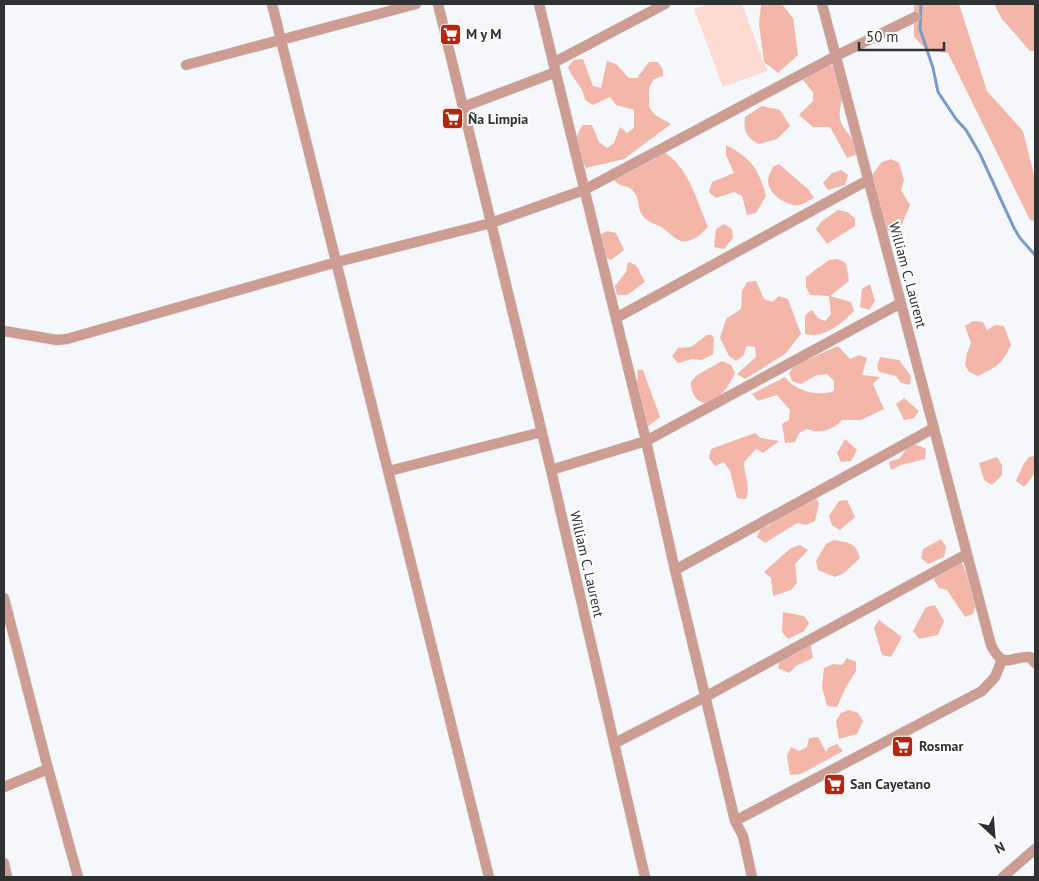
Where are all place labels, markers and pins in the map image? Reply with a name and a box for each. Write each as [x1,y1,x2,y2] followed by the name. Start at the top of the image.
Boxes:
[438,22,462,46] supermarket icon: M y M
[466,25,501,43] place label: M y M
[440,107,464,131] supermarket icon: Ña Limpia
[468,110,528,128] place label: Ña Limpia
[891,734,915,758] supermarket icon: Rosmar
[919,737,963,755] place label: Rosmar
[822,772,846,796] supermarket icon: San Cayetano
[850,775,931,793] place label: San Cayetano

